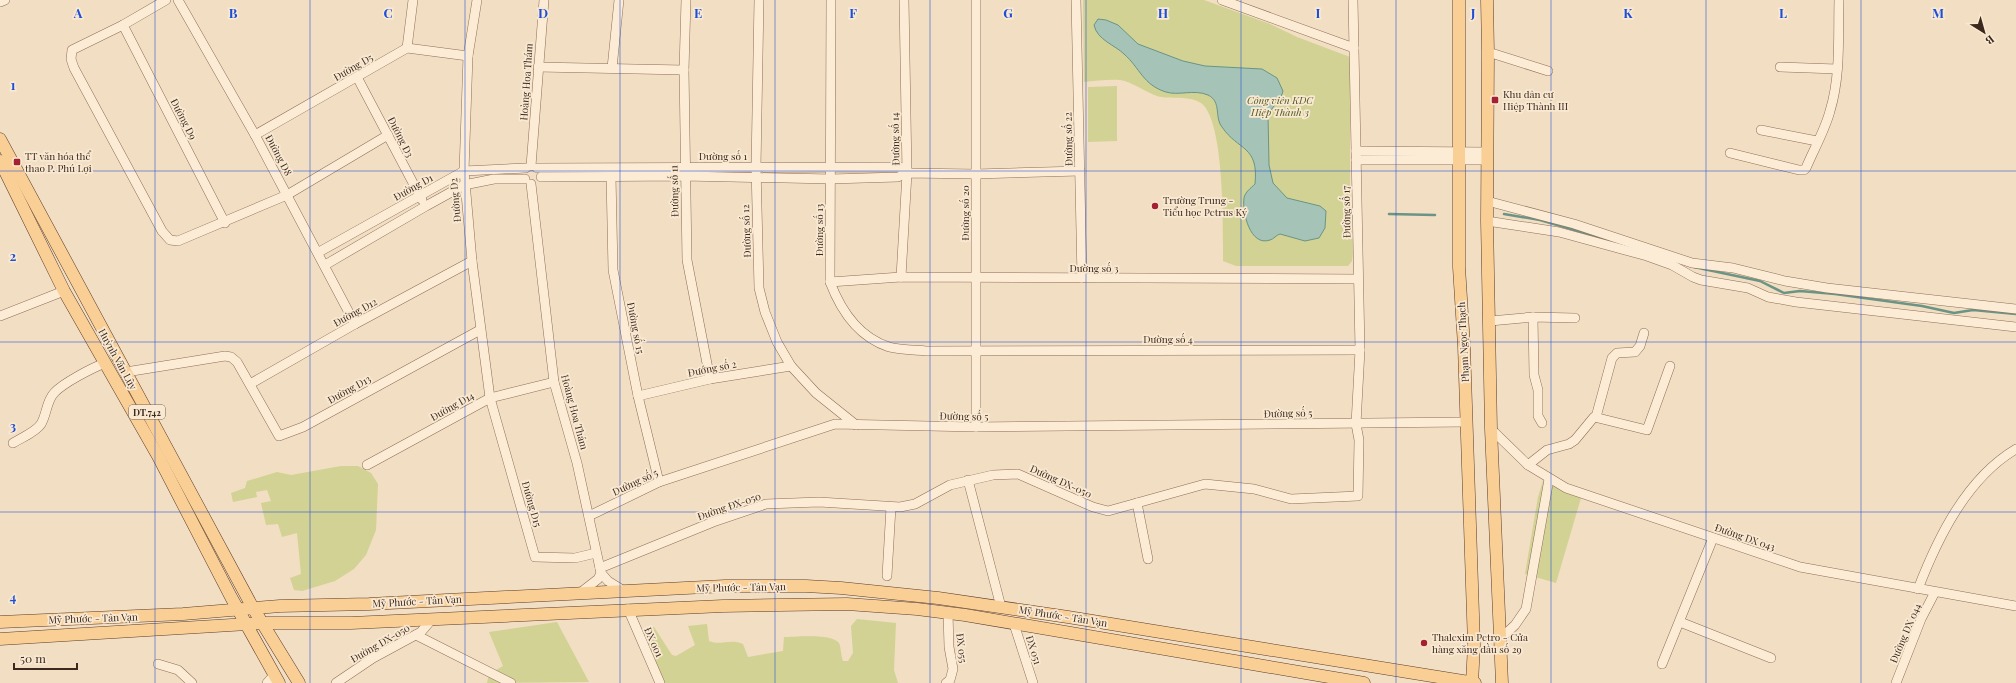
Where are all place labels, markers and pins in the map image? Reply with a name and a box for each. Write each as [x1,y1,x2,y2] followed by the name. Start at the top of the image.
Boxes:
[1503,87,1568,113] place label: Khu dân cư Hiệp Thành III
[1490,95,1500,105] marker: Khu dân cư Hiệp Thành III
[25,149,92,175] place label: TT văn hóa thể thao P. Phú Lợi
[12,157,22,167] marker: TT văn hóa thể thao P. Phú Lợi
[1163,193,1247,219] place label: Trường Trung - Tiểu học Petrus Ký
[1150,201,1160,211] marker: Trường Trung - Tiểu học Petrus Ký
[1432,630,1528,656] place label: Thalexim Petro - Cửa hàng xăng dầu số 29
[1419,638,1429,648] marker: Thalexim Petro - Cửa hàng xăng dầu số 29

